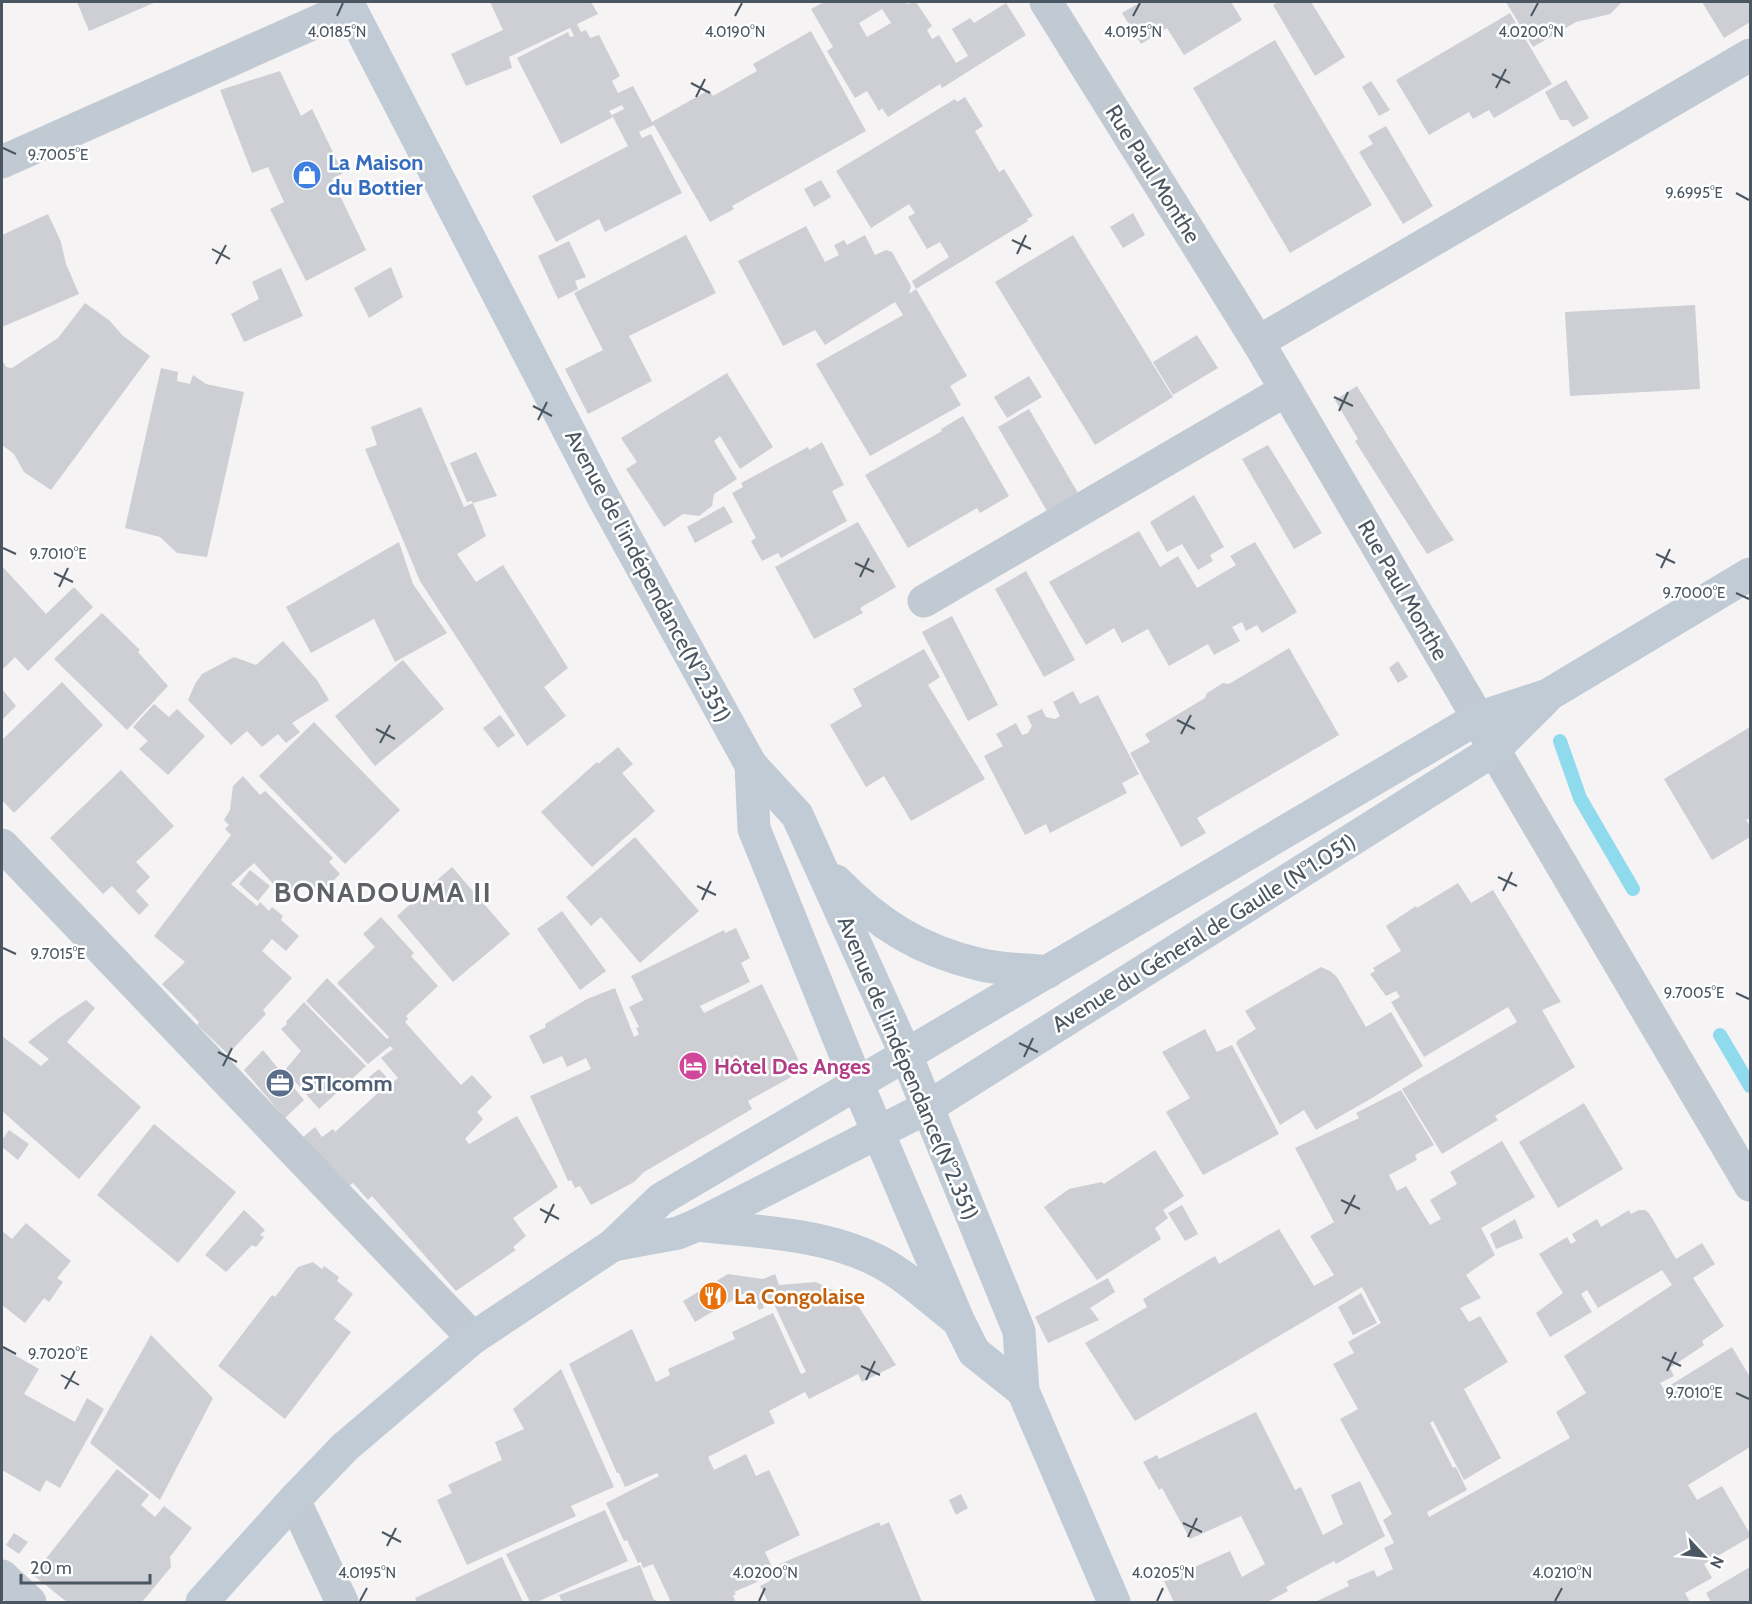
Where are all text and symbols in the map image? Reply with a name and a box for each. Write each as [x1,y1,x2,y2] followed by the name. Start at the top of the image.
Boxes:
[308,23,366,41] text: 4.0185°N
[705,23,765,41] text: 4.0190°N
[1104,23,1162,41] text: 4.0195°N
[1498,23,1564,41] text: 4.0200°N
[1100,100,1206,248] street label: Rue Paul Monthe
[28,146,88,164] text: 9.7005°E
[328,149,424,201] place label: La Maison du Bottier
[291,159,323,191] shop icon: La Maison du Bottier
[1665,184,1723,202] text: 9.6995°E
[559,425,737,727] street label: Avenue de l'indépendance(N°2.351)
[1352,515,1454,665] street label: Rue Paul Monthe
[29,545,87,563] text: 9.7010°E
[1663,584,1725,602] text: 9.7000°E
[1047,828,1361,1038] street label: Avenue du Géneral de Gaulle (N°1.051)
[274,875,492,909] district label: BONADOUMA II
[832,912,984,1224] street label: Avenue de l'indépendance(N°2.351)
[31,945,85,963] text: 9.7015°E
[1664,984,1724,1002] text: 9.7005°E
[677,1050,709,1082] hotel icon: Hôtel Des Anges
[714,1053,871,1080] place label: Hôtel Des Anges
[264,1067,296,1099] office icon: STIcomm
[301,1070,393,1097] place label: STIcomm
[697,1280,729,1312] restaurant icon: La Congolaise
[734,1283,865,1310] place label: La Congolaise
[28,1345,88,1363] text: 9.7020°E
[1665,1384,1723,1402] text: 9.7010°E
[1674,1526,1734,1586] north arrow
[21,1547,150,1585] scale bar
[1706,1553,1728,1572] text: N
[30,1557,72,1579] text: 20 m
[338,1564,396,1582] text: 4.0195°N
[732,1564,798,1582] text: 4.0200°N
[1131,1564,1195,1582] text: 4.0205°N
[1532,1564,1592,1582] text: 4.0210°N

